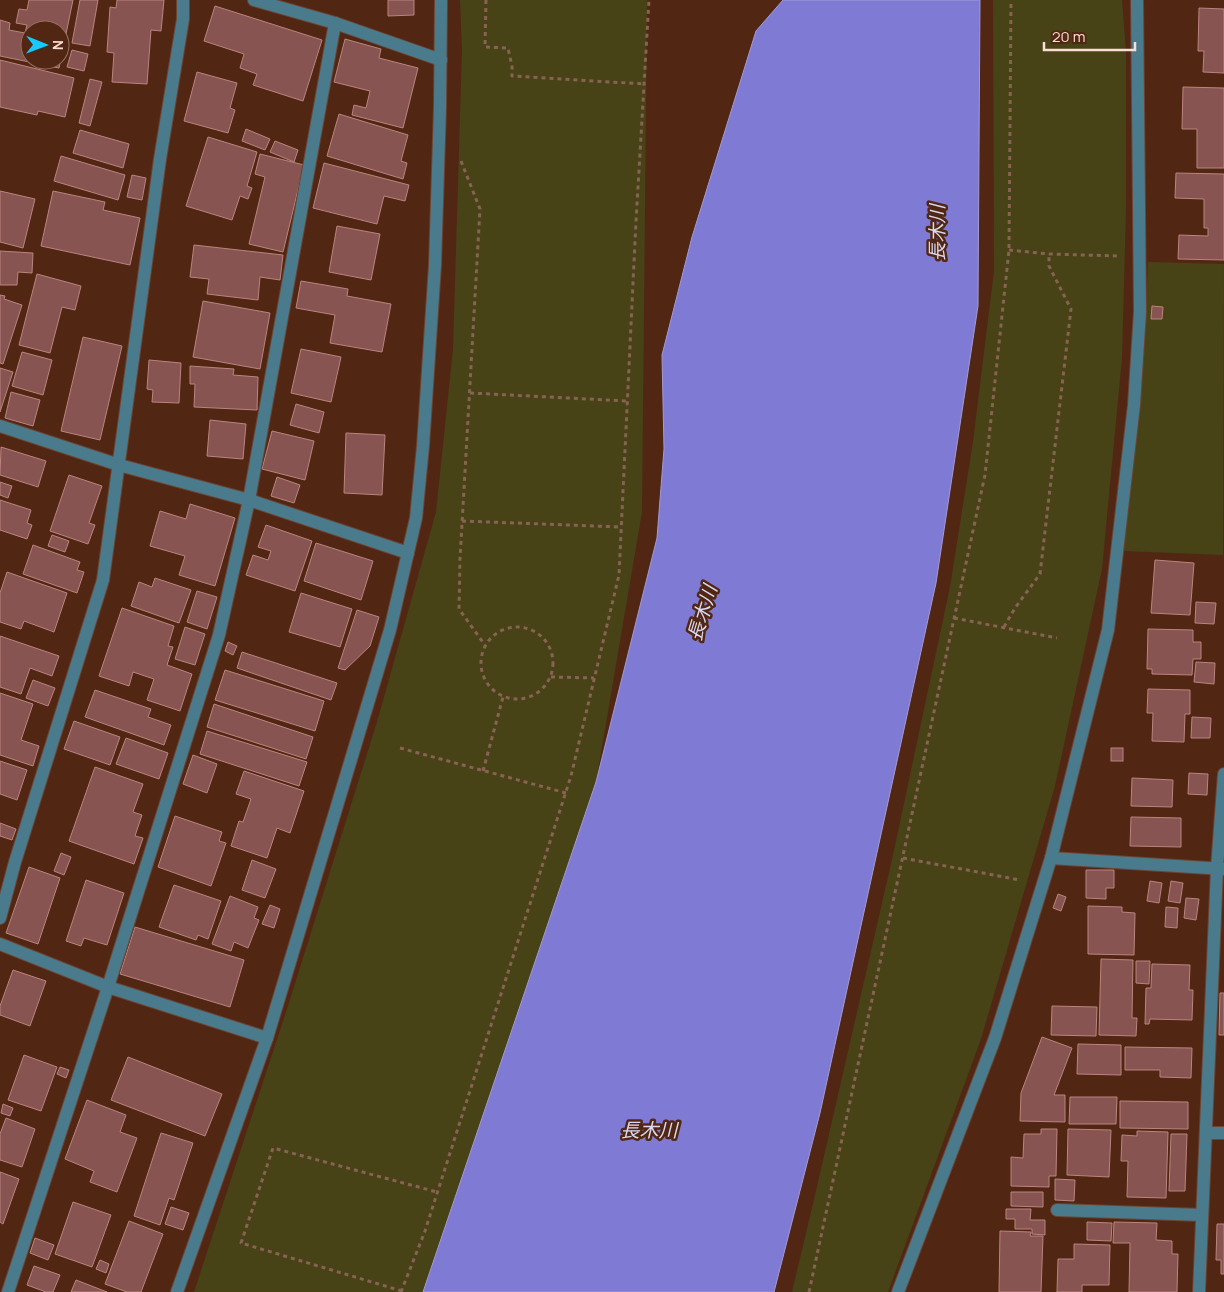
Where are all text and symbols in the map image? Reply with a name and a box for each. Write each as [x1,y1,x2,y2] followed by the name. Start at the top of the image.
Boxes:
[20,20,70,70] north arrow
[1044,20,1135,52] scale bar
[1052,26,1085,47] text: 20 m
[49,40,68,50] text: N
[924,203,950,262] water label: 長木川
[681,580,723,644] water label: 長木川
[620,1117,679,1143] water label: 長木川

